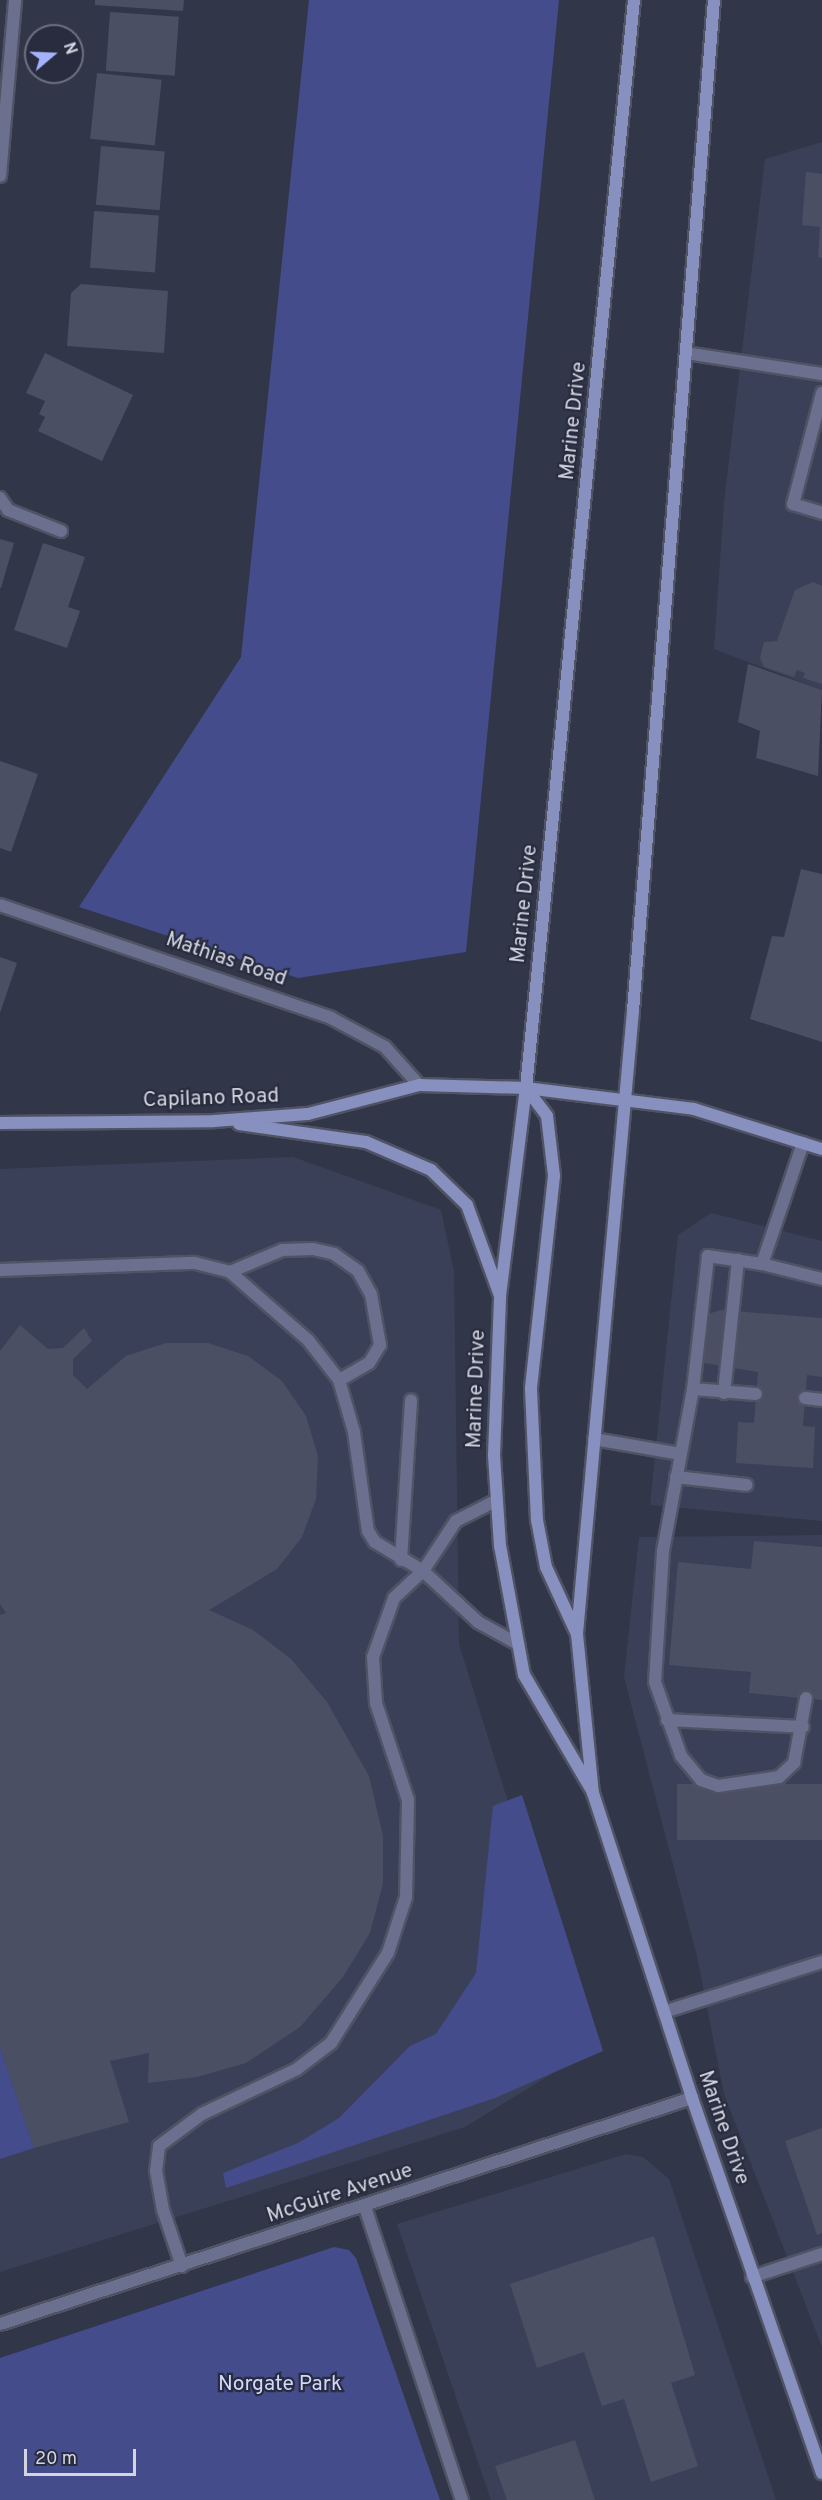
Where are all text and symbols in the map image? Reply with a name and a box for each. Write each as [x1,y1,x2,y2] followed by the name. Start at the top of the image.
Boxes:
[24,24,84,84] north arrow
[58,40,80,57] text: N
[555,360,593,482] street label: Marine Drive
[506,843,544,965] street label: Marine Drive
[162,928,290,992] street label: Mathias Road
[142,1084,280,1114] street label: Capilano Road
[462,1329,492,1449] street label: Marine Drive
[692,2068,754,2188] street label: Marine Drive
[263,2158,417,2230] street label: McGuire Avenue
[218,2372,342,2398] park label: Norgate Park
[27,2437,140,2475] scale bar
[35,2448,77,2471] text: 20 m

